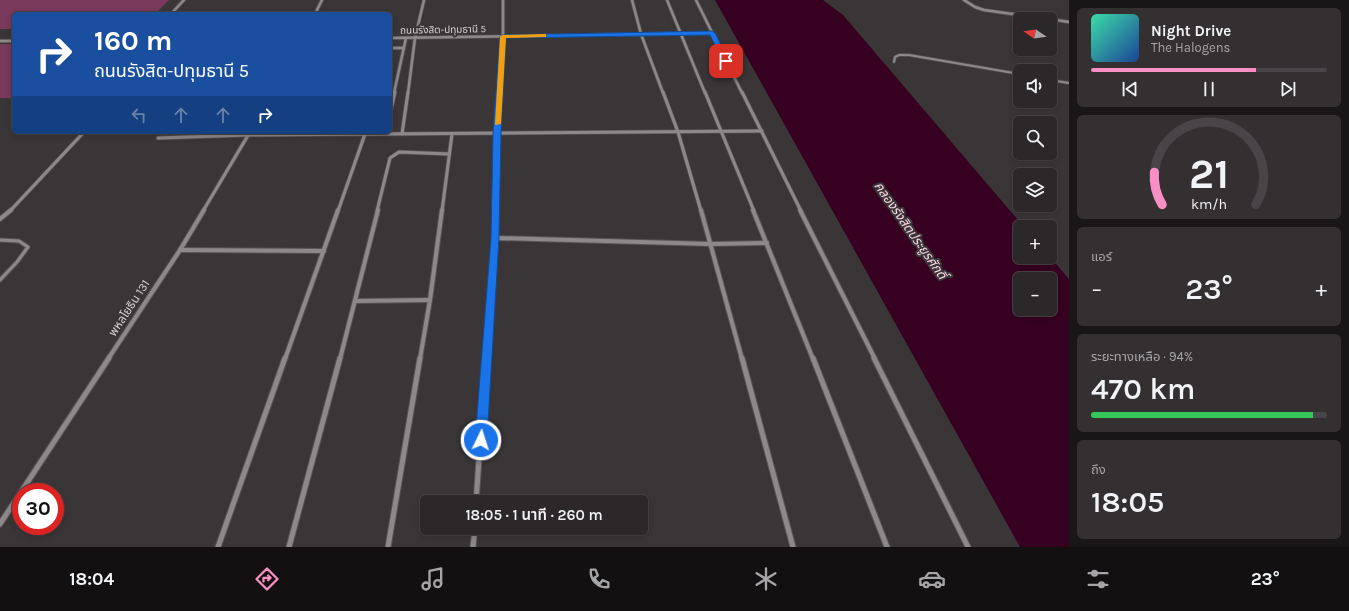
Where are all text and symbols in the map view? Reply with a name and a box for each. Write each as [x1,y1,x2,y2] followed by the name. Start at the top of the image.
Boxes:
[1013,12,1057,56] north arrow
[1013,12,1057,316] map controls
[1151,22,1231,40] text: Night Drive
[400,23,486,37] street label: ถนนรังสิต-ปทุมธานี 5
[94,24,172,57] text: 160 m
[28,28,80,80] icon: right
[1151,40,1230,55] text: The Halogens
[709,44,743,78] pin
[715,50,737,72] icon: arrive
[94,60,249,82] text: ถนนรังสิต-ปทุมธานี 5
[1013,64,1057,108] button: sound
[1119,78,1141,100] icon: previous
[1198,78,1220,100] icon: pause
[1277,78,1299,100] icon: next
[128,104,150,126] icon: left
[170,104,192,126] icon: ahead
[212,104,234,126] icon: ahead
[254,104,276,126] icon: right
[1013,116,1057,160] button: search
[1189,150,1229,198] text: 21
[1013,168,1057,212] button: layers
[870,179,952,286] water label: คลองรังสิตประยูรศักดิ์
[1191,195,1227,212] text: km/h
[1013,220,1057,264] button: +
[1091,249,1112,264] text: แอร์
[1185,271,1233,307] text: 23°
[1013,272,1057,316] button: −
[1091,276,1103,302] text: −
[1315,276,1327,302] text: +
[106,277,152,339] street label: พหลโยธิน 131
[1091,349,1193,364] text: ระยะทางเหลือ · 94%
[1091,371,1195,407] text: 470 km
[460,419,502,461] position arrow
[1091,462,1106,477] text: ถึง
[12,483,64,535] speed limit sign: 30
[1091,484,1164,520] text: 18:05
[465,506,603,524] text: 18:05 · 1 นาที · 260 m
[253,565,281,593] icon: directions
[419,565,447,593] icon: music
[585,565,613,593] icon: phone
[752,565,780,593] icon: climate
[918,565,946,593] icon: car
[1084,565,1112,593] icon: filters
[69,568,114,590] text: 18:04
[1251,568,1280,590] text: 23°

